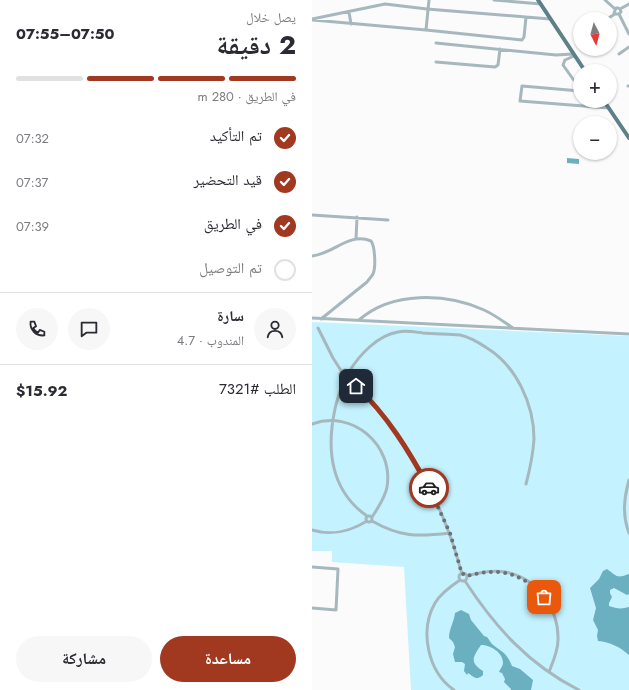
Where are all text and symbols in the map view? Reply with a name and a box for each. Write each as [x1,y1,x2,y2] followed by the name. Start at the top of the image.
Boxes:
[246,8,296,27] text: يصل خلال
[573,12,617,56] north arrow
[573,12,617,160] map controls
[16,23,114,45] text: 07:50–07:55
[217,26,296,64] text: 2 دقيقة
[573,64,617,108] button: +
[198,87,296,106] text: في الطريق · 280 m
[573,116,617,160] button: −
[210,125,262,147] text: تم التأكيد
[274,127,296,149] icon: check
[16,129,49,148] text: 07:32
[193,169,262,191] text: قيد التحضير
[274,171,296,193] icon: check
[16,173,48,192] text: 07:37
[204,213,262,235] text: في الطريق
[274,215,296,237] icon: check
[16,217,49,236] text: 07:39
[199,257,262,279] text: تم التوصيل
[217,305,244,327] text: سارة
[16,308,58,350] button: phone
[68,308,110,350] button: chat
[254,308,296,350] button: person
[177,331,244,350] text: المندوب · 4.7
[339,369,373,403] pin
[345,375,367,397] icon: home
[219,378,296,400] text: الطلب #7321
[16,380,67,402] text: $15.92
[409,468,449,508] courier
[418,477,440,499] icon: car
[527,580,561,614] pin
[533,586,555,608] icon: bag
[16,636,152,682] button: مشاركة
[160,636,296,682] button: مساعدة

